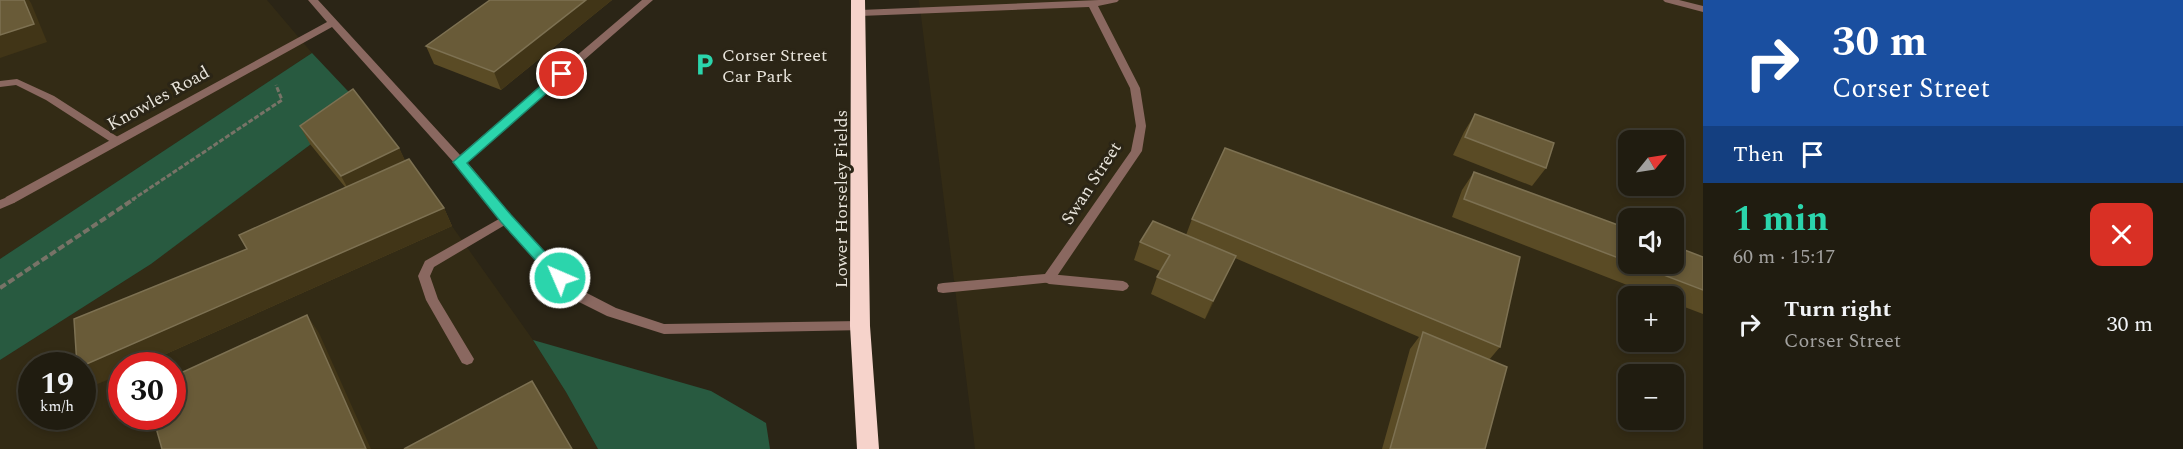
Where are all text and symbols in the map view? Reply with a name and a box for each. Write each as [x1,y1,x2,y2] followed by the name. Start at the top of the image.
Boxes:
[1832,11,1927,74] text: 30 m
[1733,24,1811,102] icon: right
[722,42,827,90] place label: Corser Street Car Park
[536,48,587,99] pin
[691,52,717,78] parking icon: Corser Street Car Park
[545,57,578,90] icon: arrive
[102,59,214,138] street label: Knowles Road
[1832,68,1990,110] text: Corser Street
[828,110,855,288] street label: Lower Horseley Fields
[1618,130,1684,196] north arrow
[1618,130,1684,430] map controls
[1054,136,1128,230] street label: Swan Street
[1733,138,1784,171] text: Then
[1796,138,1829,171] icon: arrive
[1733,192,1829,247] text: 1 min
[2090,203,2153,266] button: close
[1618,208,1684,274] button: sound
[1733,242,1835,272] text: 60 m · 15:17
[528,246,592,310] position arrow
[1618,286,1684,352] button: +
[1784,293,1891,326] text: Turn right
[1733,308,1766,341] icon: right
[2107,308,2153,341] text: 30 m
[1784,326,1901,356] text: Corser Street
[108,352,186,430] speed limit sign: 30
[40,361,74,407] text: 19
[1618,364,1684,430] button: −
[40,395,74,418] text: km/h

